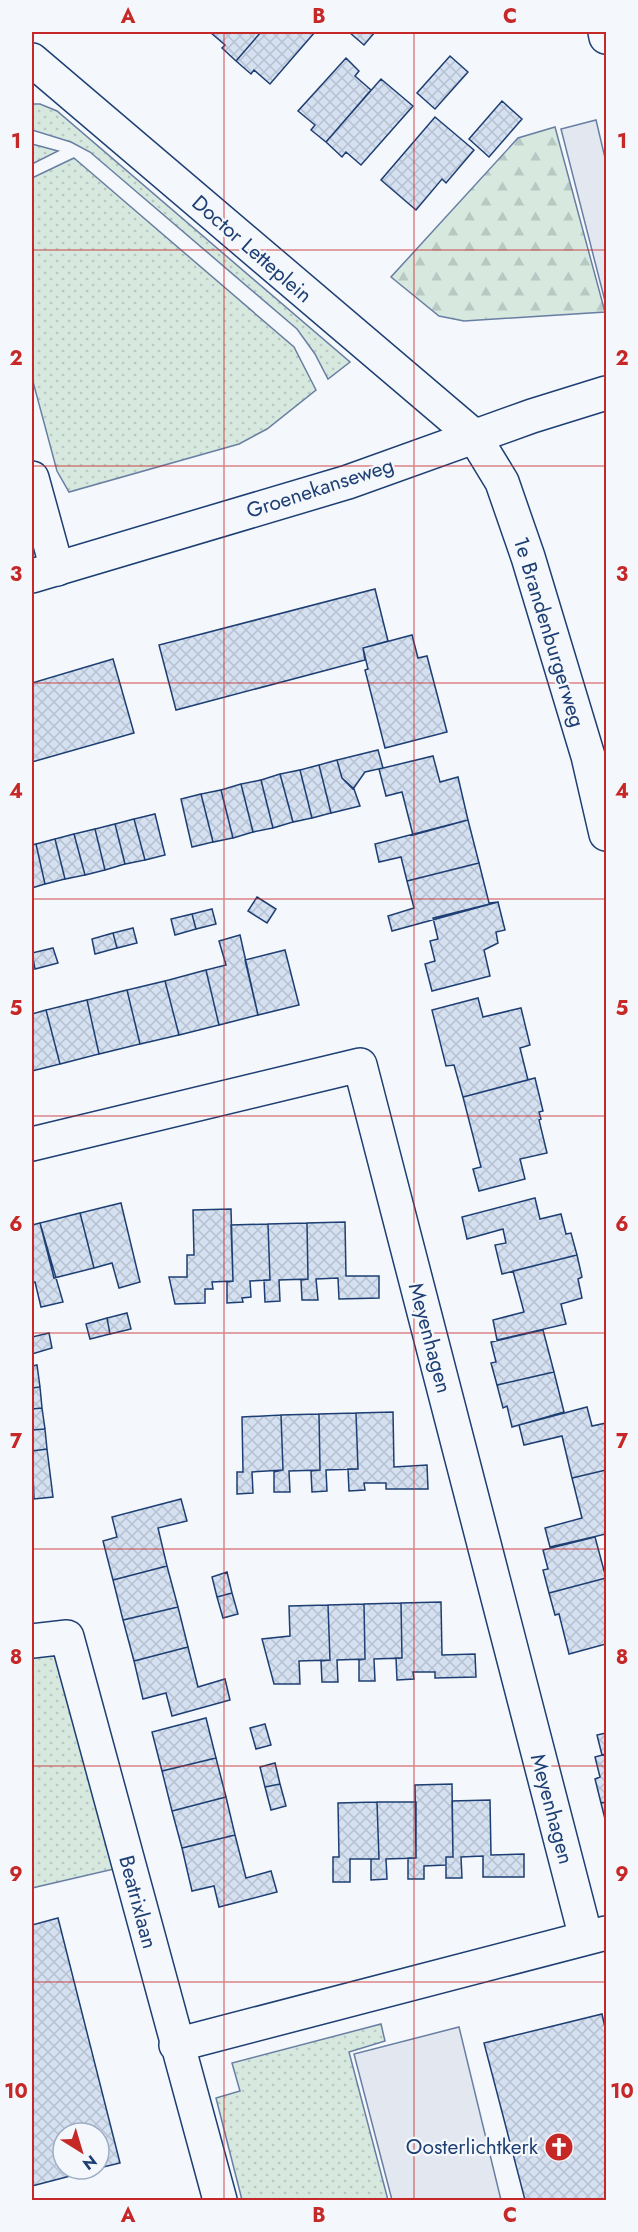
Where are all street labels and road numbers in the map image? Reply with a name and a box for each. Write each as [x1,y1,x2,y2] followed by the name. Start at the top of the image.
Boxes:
[185,188,319,310] street label: Doctor Letteplein
[242,450,398,526] street label: Groenekanseweg
[506,533,592,731] street label: 1e Brandenburgerweg
[401,1279,459,1397] street label: Meyenhagen
[523,1750,581,1868] street label: Meyenhagen
[111,1852,165,1952] street label: Beatrixlaan

